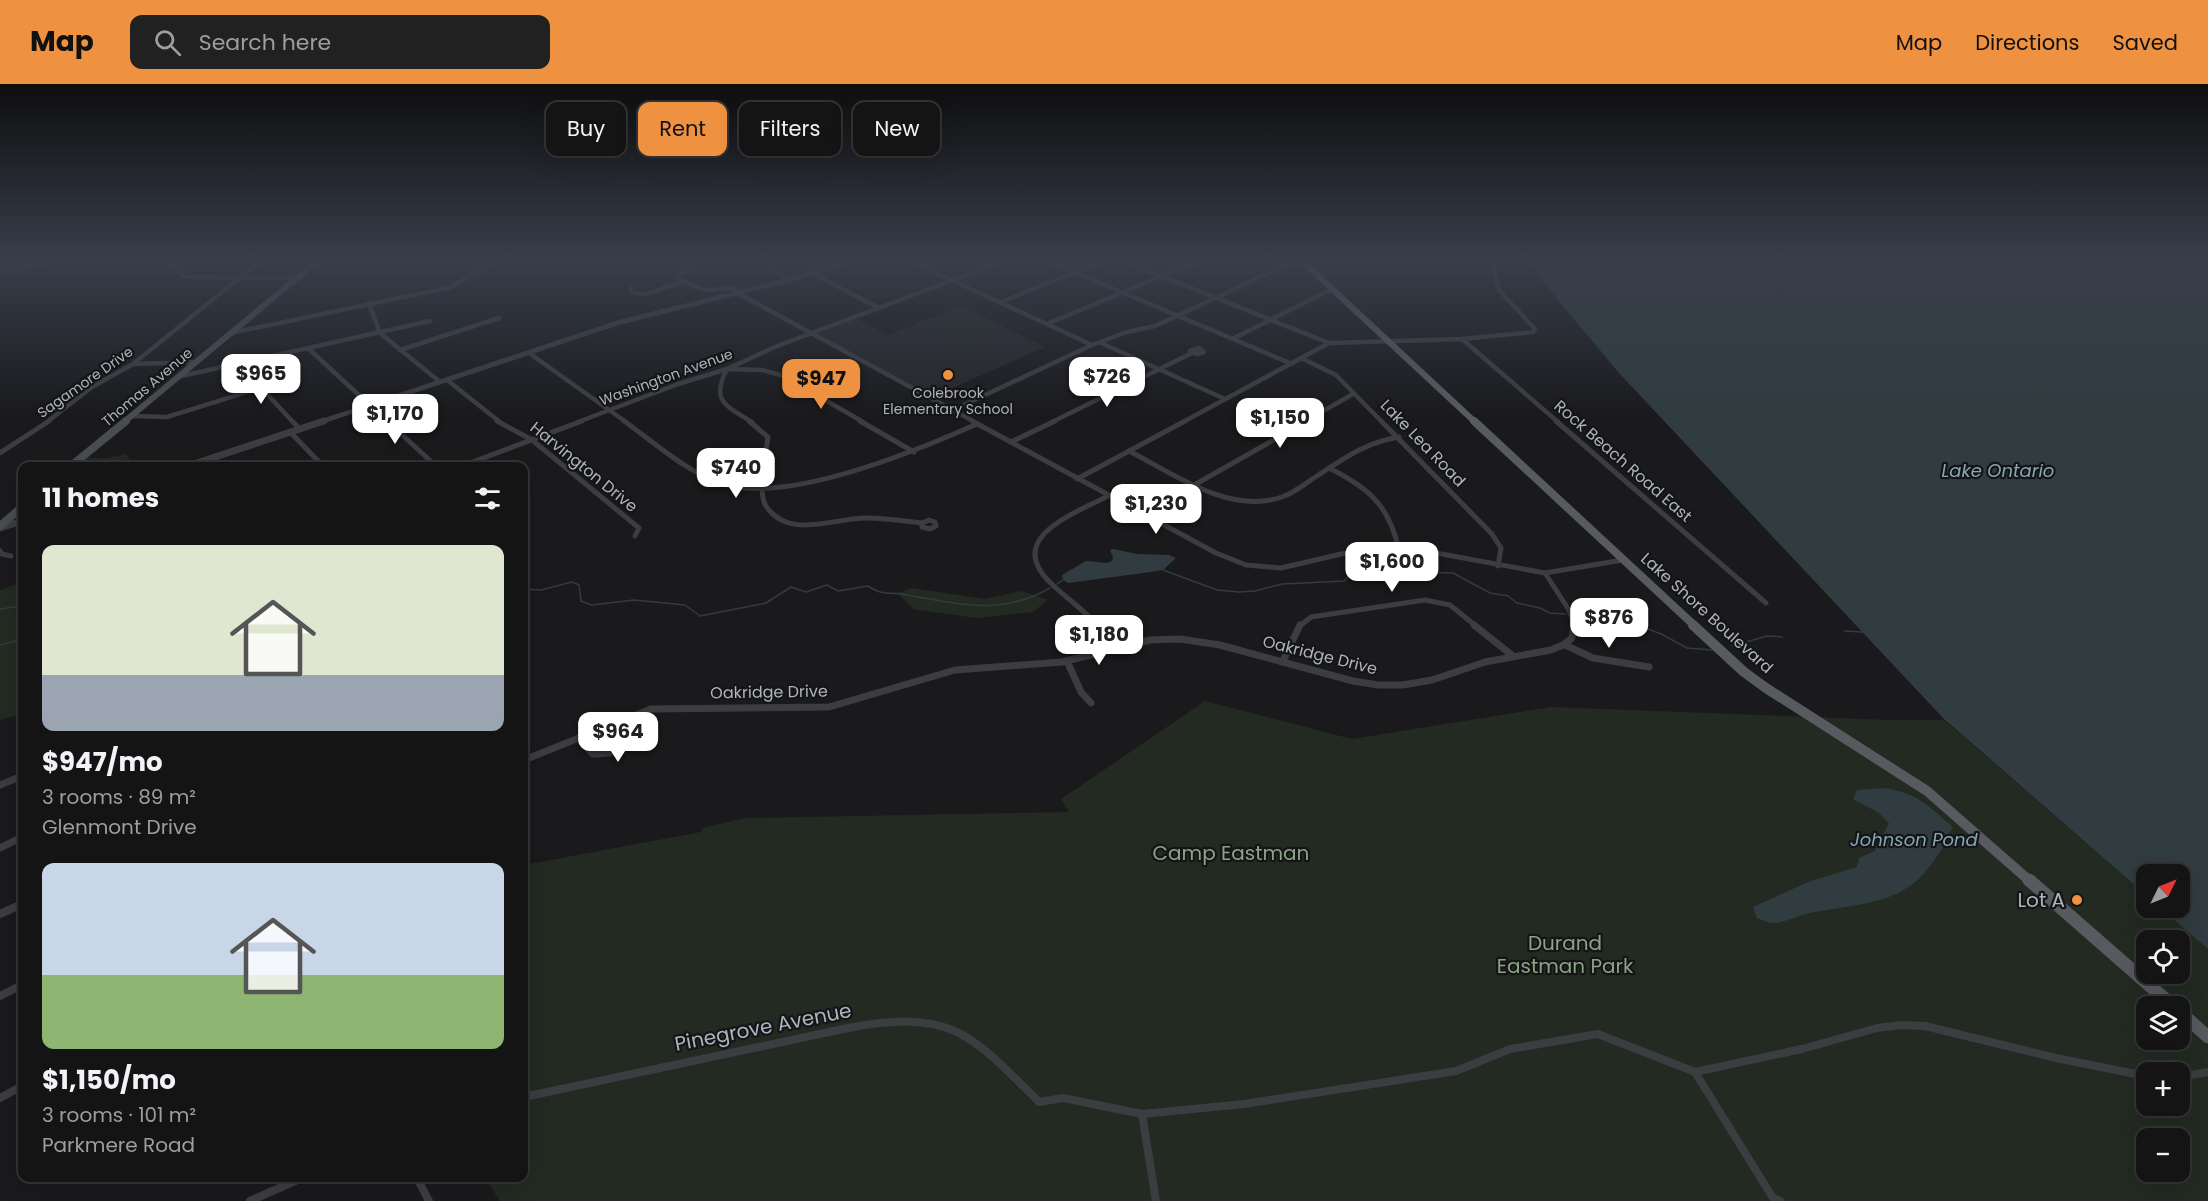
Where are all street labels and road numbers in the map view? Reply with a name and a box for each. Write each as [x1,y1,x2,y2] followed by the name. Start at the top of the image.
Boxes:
[33,341,137,423] street label: Sagamore Drive
[97,343,197,431] street label: Thomas Avenue
[597,343,736,410] street label: Washington Avenue
[1375,394,1471,492] street label: Lake Lea Road
[1549,395,1697,528] street label: Rock Beach Road East
[525,416,643,518] street label: Harvington Drive
[1636,547,1778,679] street label: Lake Shore Boulevard
[1260,630,1380,680] street label: Oakridge Drive
[710,679,828,705] street label: Oakridge Drive
[672,996,854,1058] street label: Pinegrove Avenue

